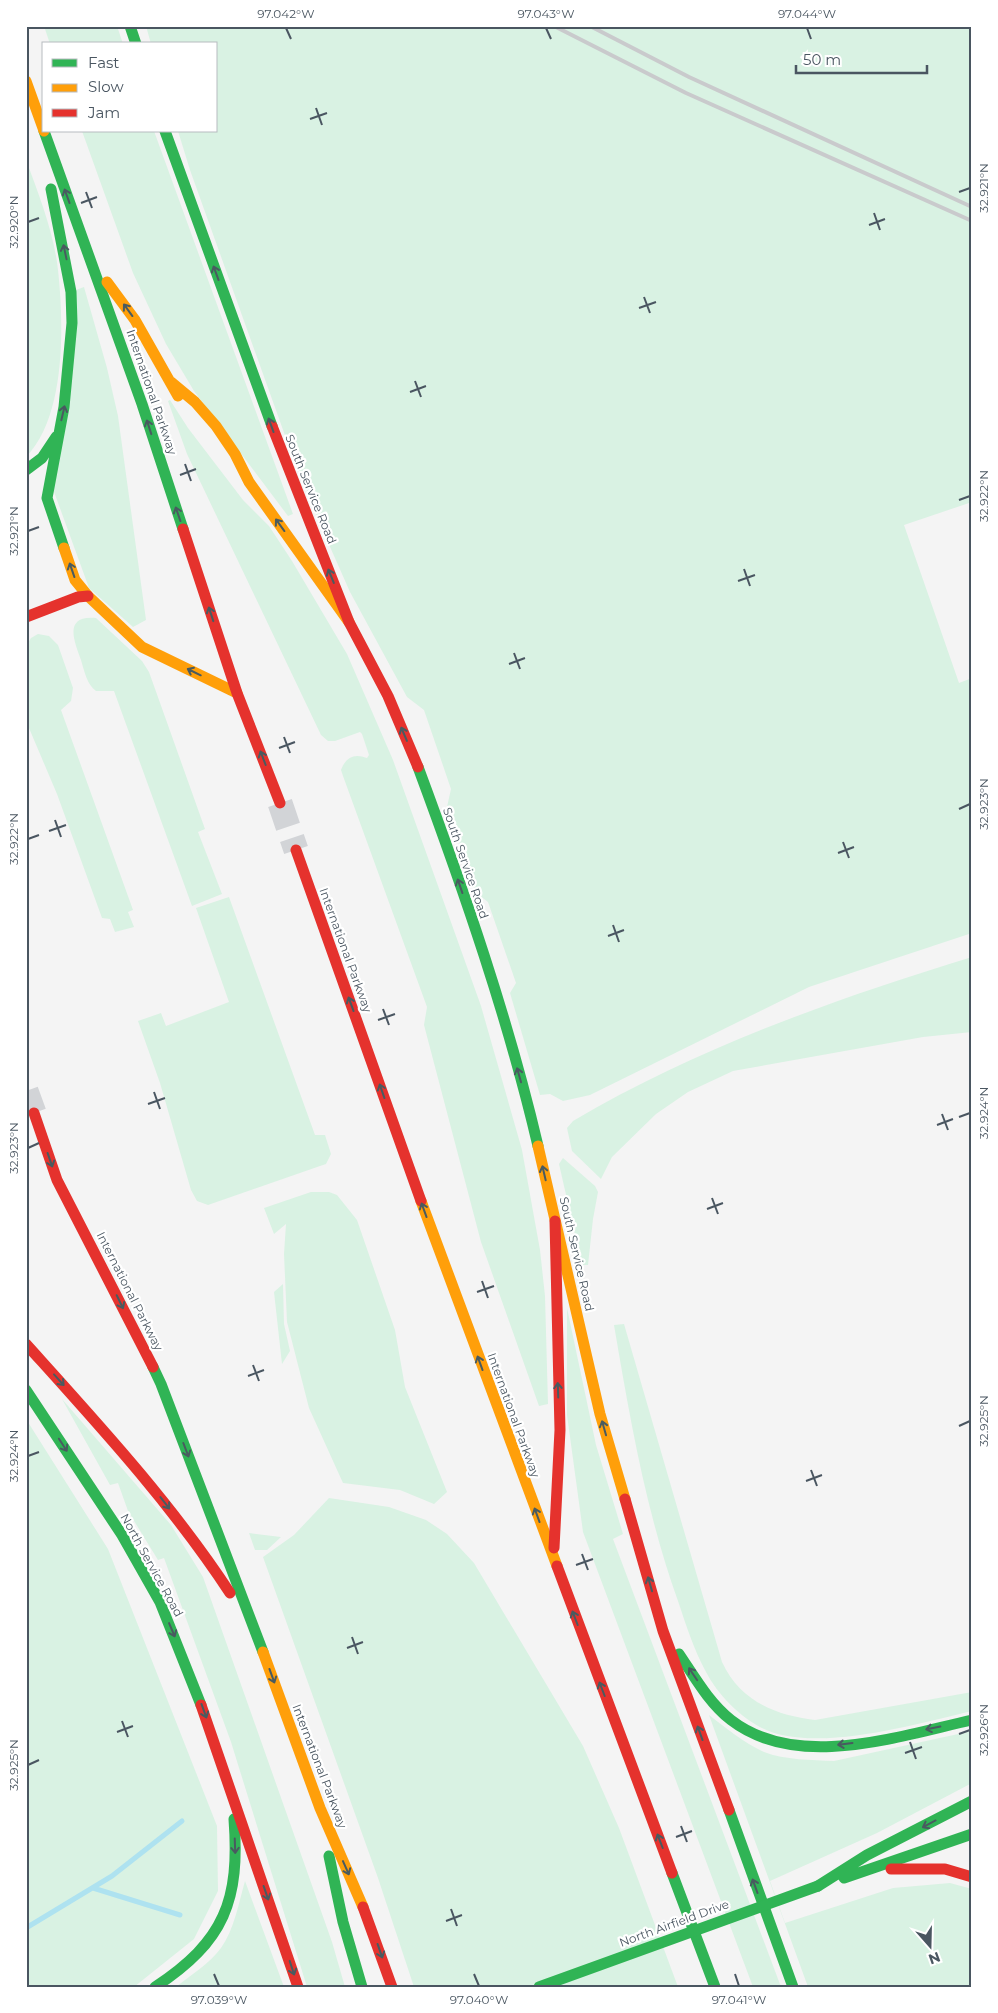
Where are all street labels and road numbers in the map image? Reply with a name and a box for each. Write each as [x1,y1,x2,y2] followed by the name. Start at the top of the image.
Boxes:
[124,327,181,457] street label: International Parkway
[282,432,340,546] street label: South Service Road
[440,805,492,921] street label: South Service Road
[316,886,376,1015] street label: International Parkway
[557,1195,597,1313] street label: South Service Road
[93,1229,167,1353] street label: International Parkway
[484,1351,544,1480] street label: International Parkway
[117,1511,187,1619] street label: North Service Road
[289,1702,351,1831] street label: International Parkway
[617,1896,731,1950] street label: North Airfield Drive

